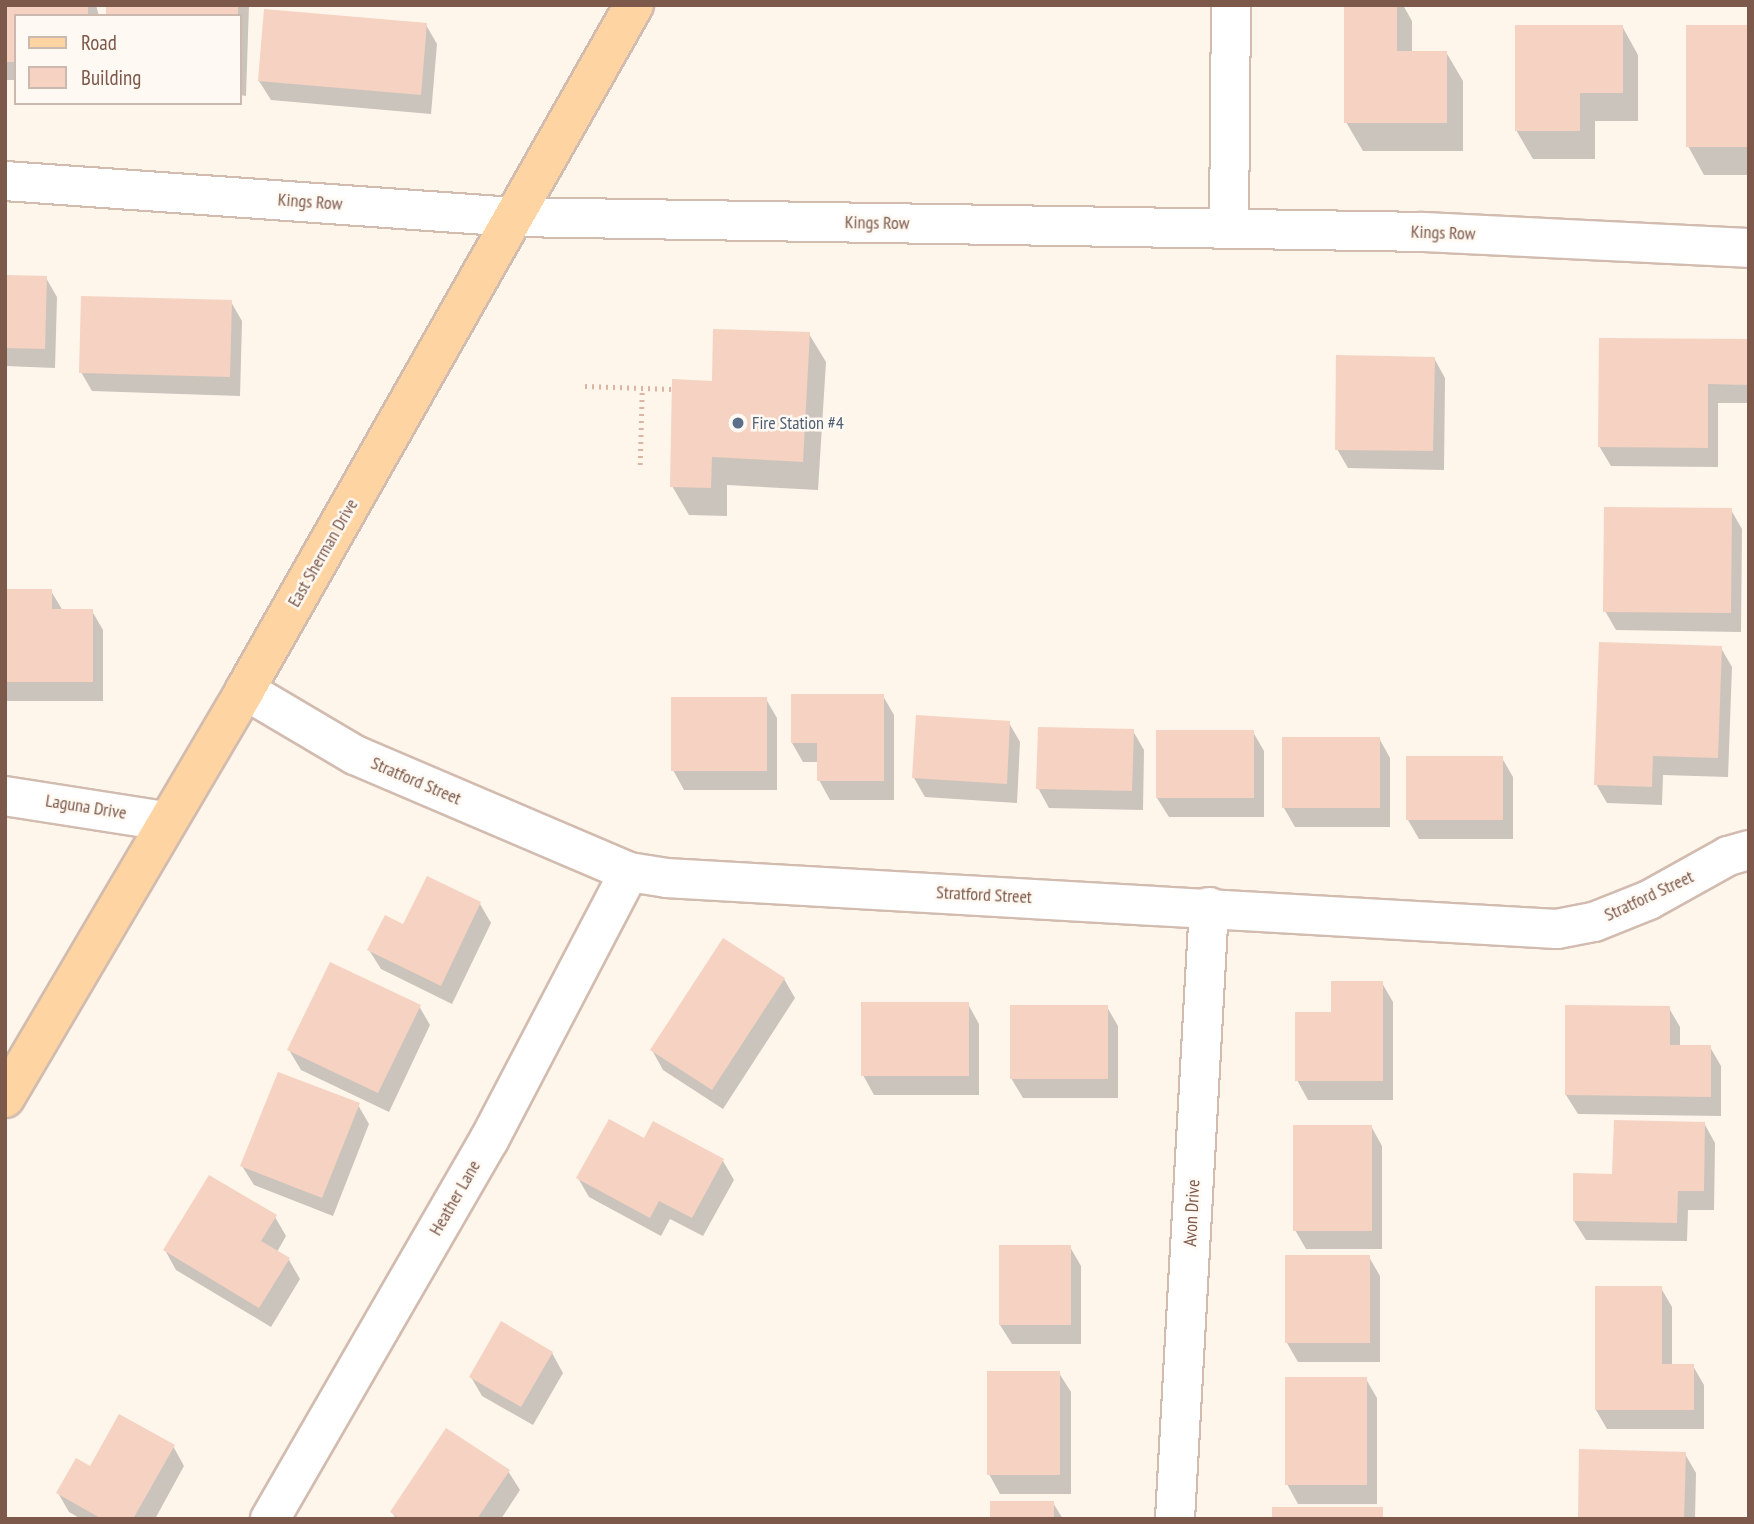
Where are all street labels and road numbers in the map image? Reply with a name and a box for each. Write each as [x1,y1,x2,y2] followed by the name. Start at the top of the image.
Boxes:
[277,189,343,215] street label: Kings Row
[845,212,909,234] street label: Kings Row
[1410,221,1476,245] street label: Kings Row
[283,495,363,611] street label: East Sherman Drive
[368,752,464,810] street label: Stratford Street
[44,790,128,824] street label: Laguna Drive
[1601,866,1697,926] street label: Stratford Street
[936,882,1032,908] street label: Stratford Street
[425,1157,485,1239] street label: Heather Lane
[1179,1179,1205,1247] street label: Avon Drive

